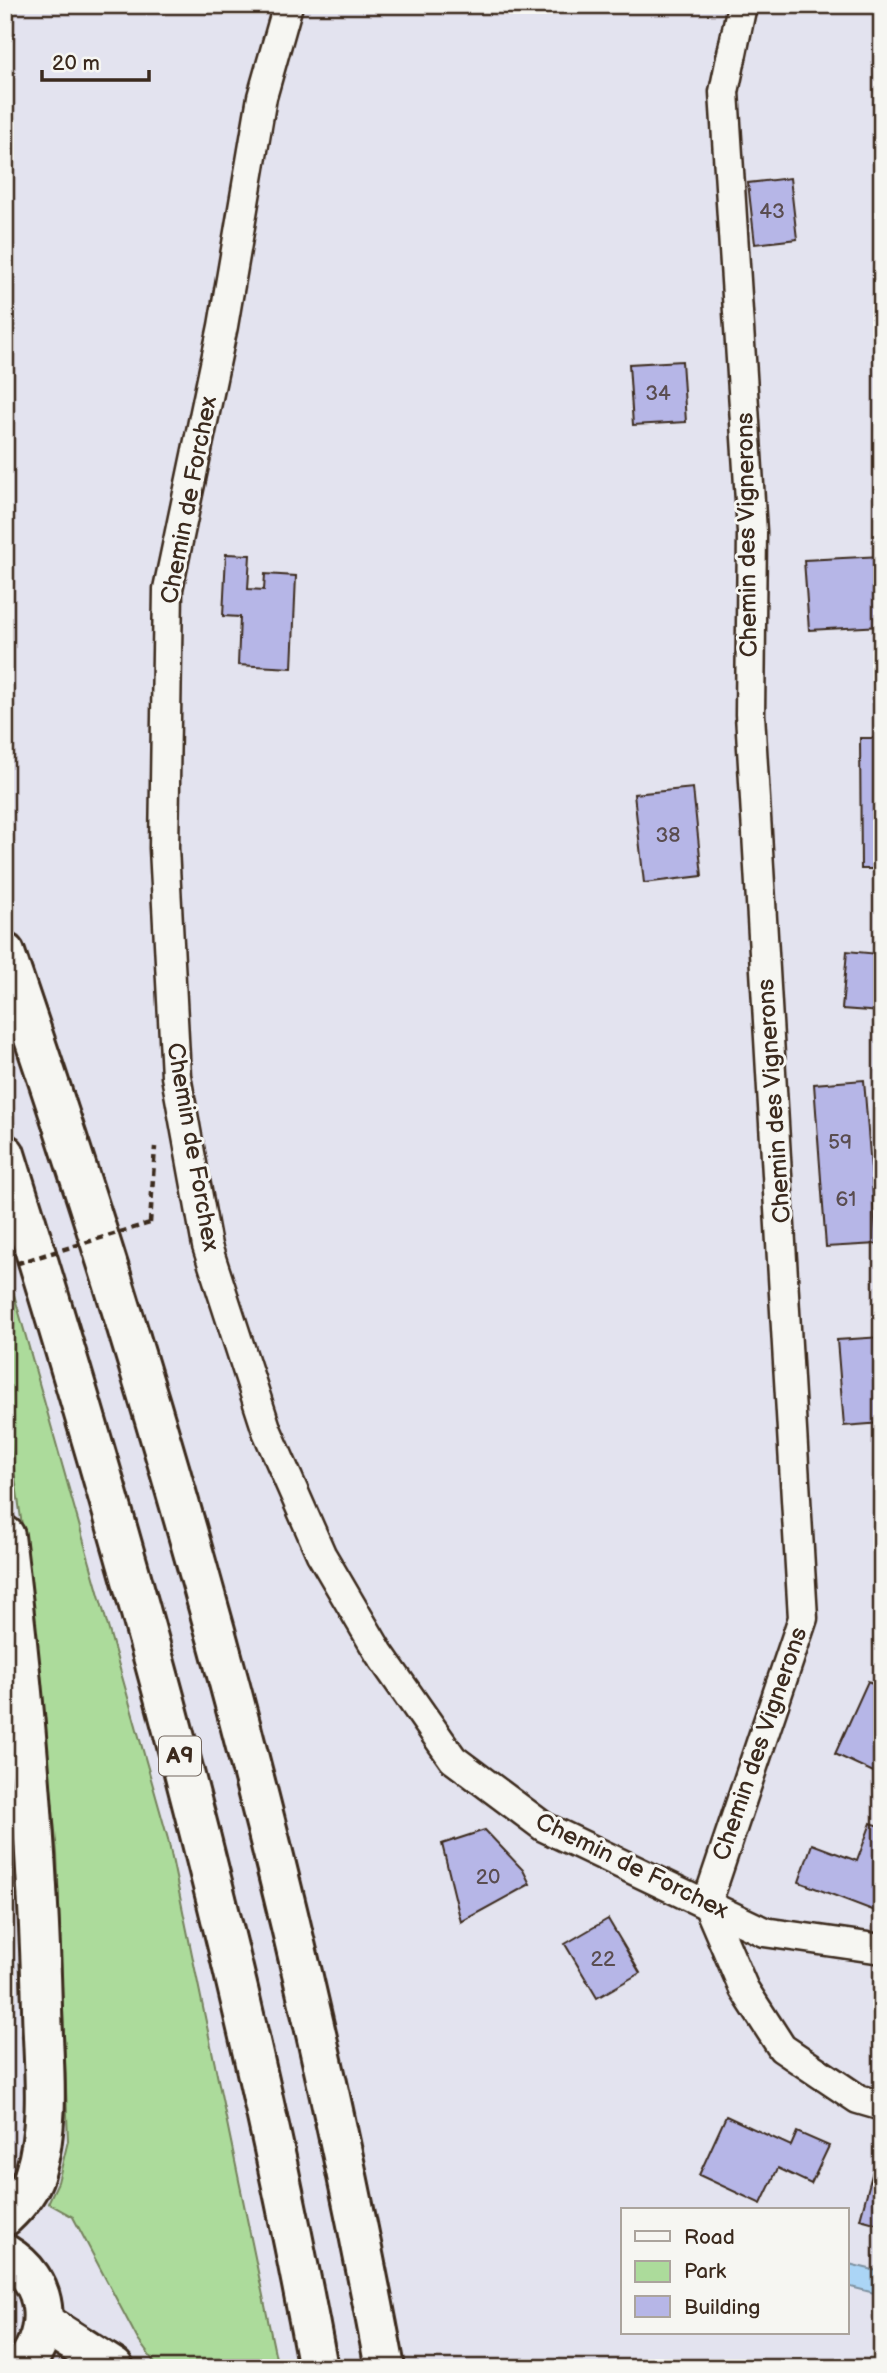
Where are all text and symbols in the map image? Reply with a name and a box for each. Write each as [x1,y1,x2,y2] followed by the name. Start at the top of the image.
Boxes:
[42,38,149,82] scale bar
[52,51,100,76] text: 20 m
[759,199,785,224] house number: 43
[645,381,671,406] house number: 34
[155,394,223,606] street label: Chemin de Forchex
[730,412,764,658] street label: Chemin des Vignerons
[655,823,681,848] house number: 38
[751,978,797,1224] street label: Chemin des Vignerons
[160,1041,226,1253] street label: Chemin de Forchex
[828,1130,852,1155] house number: 59
[836,1187,856,1212] house number: 61
[706,1623,814,1865] street label: Chemin des Vignerons
[159,1736,201,1776] road number: A9
[531,1807,733,1925] street label: Chemin de Forchex
[476,1865,500,1890] house number: 20
[591,1947,616,1972] house number: 22
[621,2208,848,2334] legend
[684,2225,735,2250] text: Road
[684,2259,727,2284] text: Park
[684,2295,760,2320] text: Building

